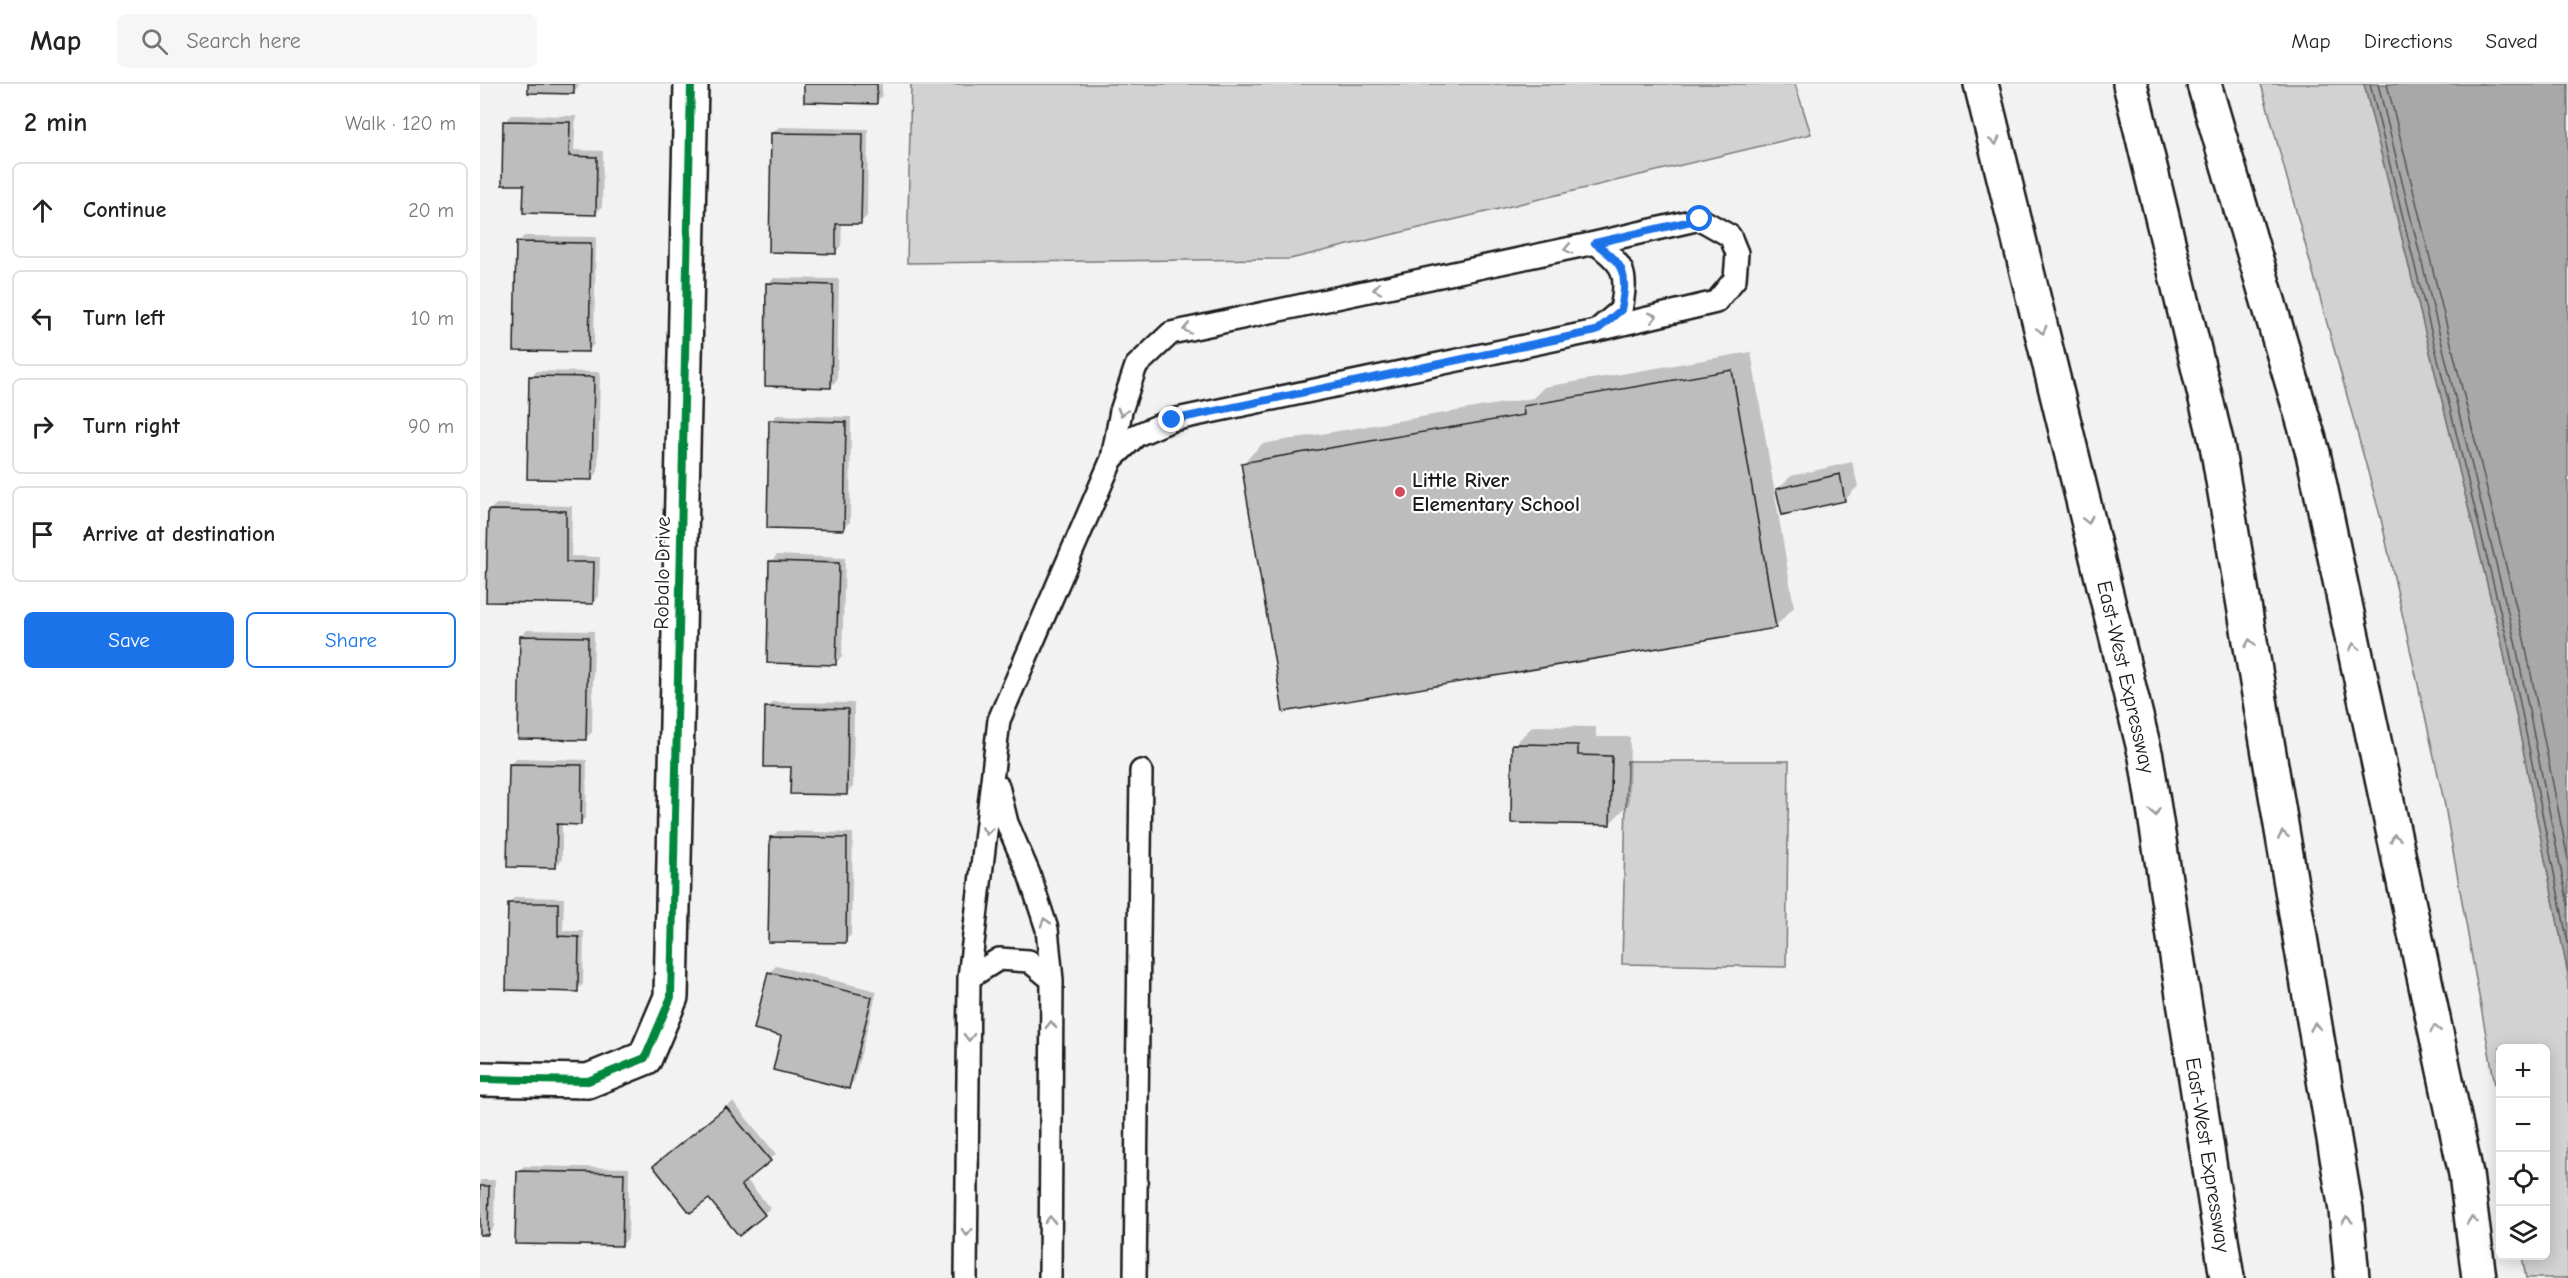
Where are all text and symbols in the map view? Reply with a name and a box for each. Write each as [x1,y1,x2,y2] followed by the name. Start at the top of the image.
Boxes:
[117,14,537,68] search box
[30,25,81,57] text: Map
[138,25,171,58] icon: search
[186,28,301,54] text: Search here
[2291,29,2331,53] text: Map
[2364,29,2453,53] text: Directions
[2486,29,2538,53] text: Saved
[24,108,87,138] text: 2 min
[345,112,456,135] text: Walk · 120 m
[1988,136,2001,146] one-way arrow
[26,194,59,227] icon: ahead
[83,197,166,223] text: Continue
[408,199,454,222] text: 20 m
[1686,205,1712,231] route start
[1563,241,1573,254] one-way arrow
[1373,282,1383,295] one-way arrow
[26,302,59,335] icon: left
[83,305,165,331] text: Turn left
[411,307,454,330] text: 10 m
[1647,312,1657,325] one-way arrow
[1182,322,1192,335] one-way arrow
[2034,325,2047,335] one-way arrow
[1116,406,1129,416] one-way arrow
[1158,406,1184,432] route end
[26,410,59,443] icon: right
[83,413,180,439] text: Turn right
[408,415,454,438] text: 90 m
[1412,468,1580,516] place label: Little River Elementary School
[1393,485,1407,499] marker: Little River Elementary School
[2081,514,2094,524] one-way arrow
[649,516,675,630] street label: Robalo Drive
[26,518,59,551] icon: arrive
[83,521,275,547] text: Arrive at destination
[2092,578,2160,776] street label: East-West Expressway
[24,612,234,668] button: Save
[246,612,456,668] button: Share
[2244,638,2257,648] one-way arrow
[2348,642,2361,652] one-way arrow
[2148,807,2160,816] one-way arrow
[982,827,994,836] one-way arrow
[2277,830,2289,840] one-way arrow
[2389,833,2402,843] one-way arrow
[1040,917,1052,928] one-way arrow
[1045,1020,1057,1029] one-way arrow
[2309,1023,2322,1033] one-way arrow
[2429,1024,2442,1034] one-way arrow
[962,1032,975,1041] one-way arrow
[2496,1044,2550,1260] map controls
[2496,1044,2550,1098] button: +
[2181,1056,2235,1255] street label: East-West Expressway
[2496,1098,2550,1152] button: −
[2496,1152,2550,1206] button: locate
[2496,1206,2550,1260] button: layers
[1044,1215,1056,1224] one-way arrow
[2341,1215,2354,1224] one-way arrow
[2466,1215,2479,1225] one-way arrow
[961,1227,973,1236] one-way arrow

